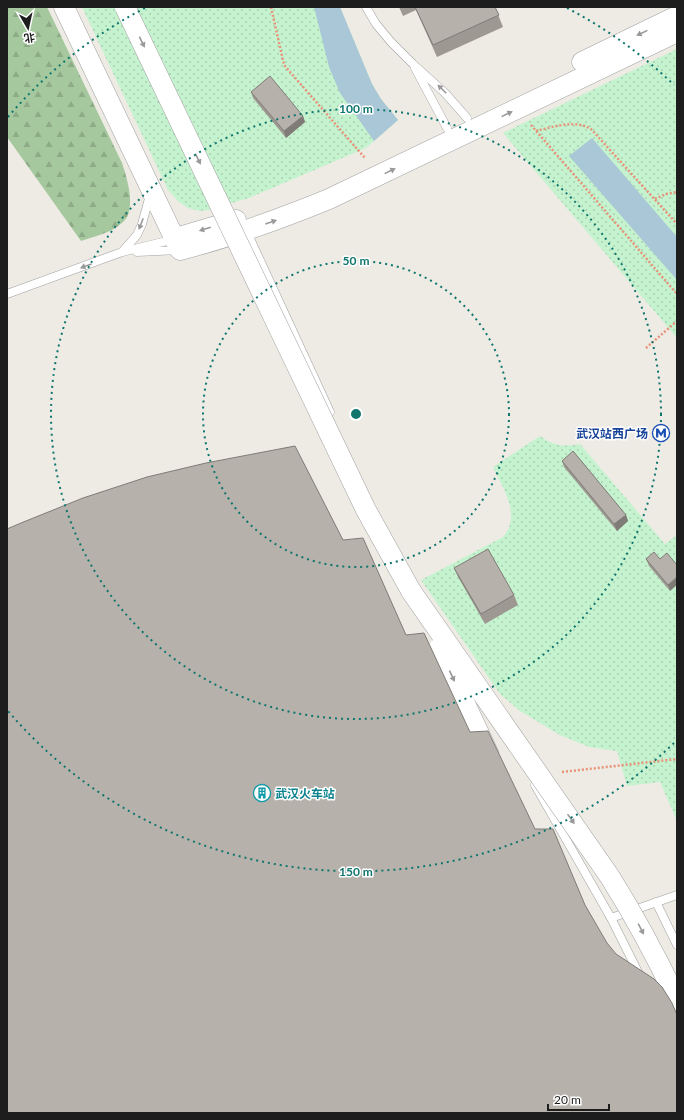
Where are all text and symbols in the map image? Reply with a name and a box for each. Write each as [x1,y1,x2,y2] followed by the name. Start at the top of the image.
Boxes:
[8,8,48,48] north arrow
[636,30,648,36] one-way arrow
[23,31,36,46] text: 北
[139,36,145,48] one-way arrow
[437,84,447,94] one-way arrow
[339,101,373,116] text: 100 m
[501,111,513,117] one-way arrow
[195,154,201,165] one-way arrow
[384,168,396,174] one-way arrow
[138,218,144,230] one-way arrow
[265,219,277,225] one-way arrow
[199,227,211,233] one-way arrow
[343,253,369,268] text: 50 m
[79,263,91,269] one-way arrow
[349,407,363,421] centre of rings
[651,423,671,443] metro station icon: 武汉站西广场
[576,426,648,441] place label: 武汉站西广场
[449,671,455,682] one-way arrow
[252,783,272,803] building icon: 武汉火车站
[275,786,335,801] place label: 武汉火车站
[567,814,575,825] one-way arrow
[339,864,373,879] text: 150 m
[637,923,644,935] one-way arrow
[548,1086,609,1112] scale bar
[554,1092,581,1107] text: 20 m

